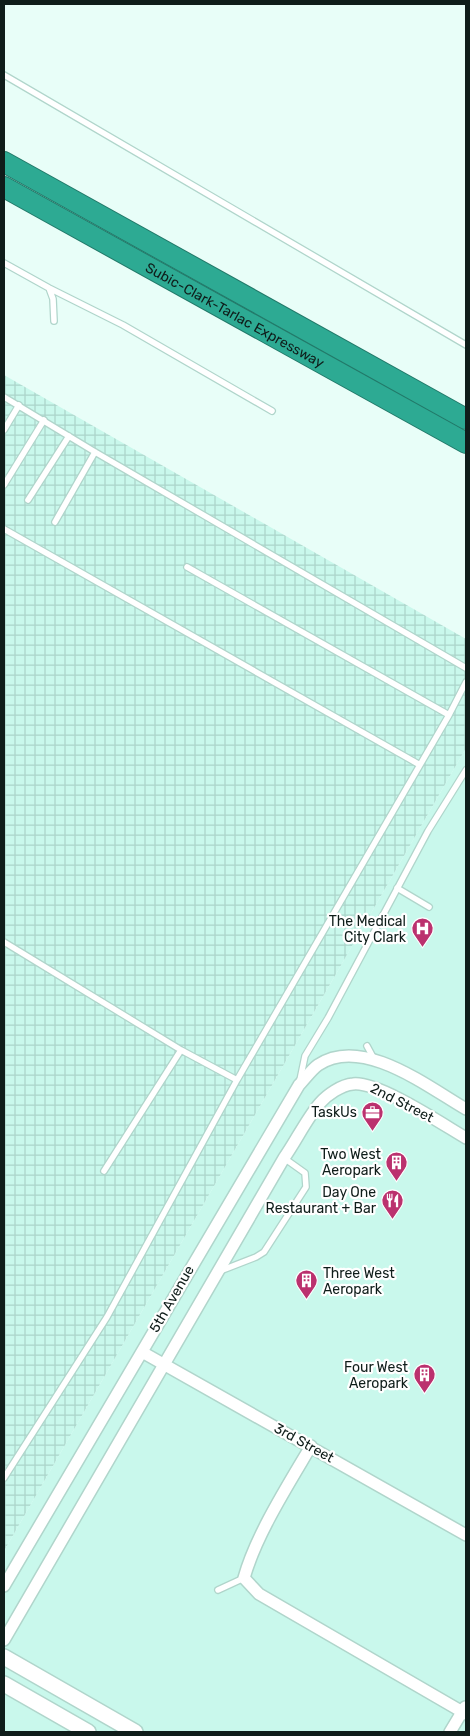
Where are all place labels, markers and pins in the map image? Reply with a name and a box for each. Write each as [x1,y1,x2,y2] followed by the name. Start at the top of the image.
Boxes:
[329,913,407,946] place label: The Medical City Clark
[410,917,434,948] hospital icon: The Medical City Clark
[361,1100,385,1131] office icon: TaskUs
[311,1104,357,1121] place label: TaskUs
[320,1146,382,1179] place label: Two West Aeropark
[385,1150,409,1181] building icon: Two West Aeropark
[266,1184,377,1217] place label: Day One Restaurant + Bar
[380,1188,404,1219] restaurant icon: Day One Restaurant + Bar
[323,1265,395,1298] place label: Three West Aeropark
[295,1269,319,1300] building icon: Three West Aeropark
[344,1359,409,1392] place label: Four West Aeropark
[412,1363,436,1394] building icon: Four West Aeropark

